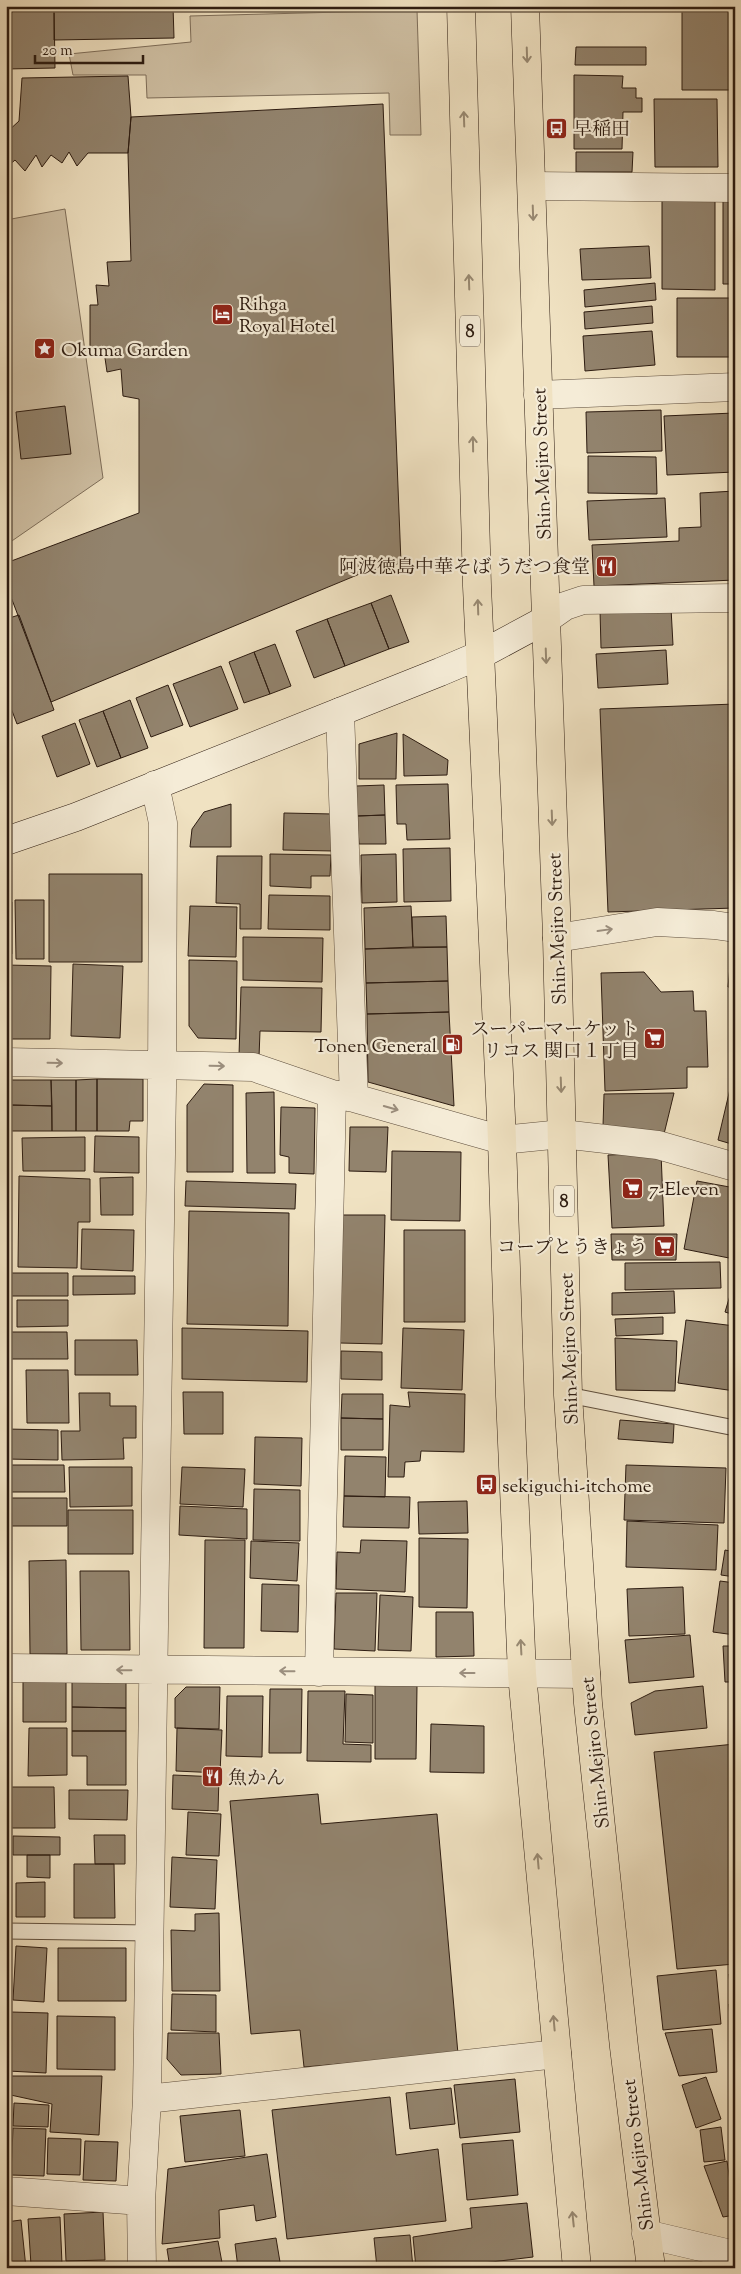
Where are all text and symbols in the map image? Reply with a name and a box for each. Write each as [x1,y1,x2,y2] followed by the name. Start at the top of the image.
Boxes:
[35,32,142,64] scale bar
[42,41,73,62] text: 20 m
[523,47,532,63] one-way arrow
[459,112,469,128] one-way arrow
[545,116,569,140] bus stop icon: 早稲田
[573,117,630,144] place label: 早稲田
[528,205,537,221] one-way arrow
[464,274,474,290] one-way arrow
[239,292,335,341] place label: Rihga Royal Hotel
[211,302,235,326] hotel icon: Rihga Royal Hotel
[460,316,480,346] road number: 8
[33,337,57,361] place icon: Okuma Garden
[61,338,188,365] place label: Okuma Garden
[527,387,560,540] street label: Shin-Mejiro Street
[469,436,478,452] one-way arrow
[594,554,618,578] restaurant icon: 阿波徳島中華そば うだつ食堂
[339,555,590,582] place label: 阿波徳島中華そば うだつ食堂
[473,599,483,615] one-way arrow
[542,647,551,663] one-way arrow
[547,810,556,826] one-way arrow
[542,852,575,1005] street label: Shin-Mejiro Street
[596,924,612,934] one-way arrow
[471,1017,639,1066] place label: スーパーマーケット リコス 関口１丁目
[643,1027,667,1051] supermarket icon: スーパーマーケット リコス 関口１丁目
[441,1033,465,1057] fuel station icon: Tonen General
[314,1034,437,1061] place label: Tonen General
[46,1058,63,1068] one-way arrow
[209,1061,225,1071] one-way arrow
[556,1077,565,1093] one-way arrow
[383,1104,399,1114] one-way arrow
[621,1176,645,1200] supermarket icon: 7-Eleven
[649,1177,719,1204] place label: 7-Eleven
[554,1186,574,1216] road number: 8
[652,1234,676,1258] supermarket icon: コープとうきょう
[497,1235,648,1262] place label: コープとうきょう
[554,1272,587,1425] street label: Shin-Mejiro Street
[474,1473,498,1497] bus stop icon: sekiguchi-itchome
[502,1474,652,1501] place label: sekiguchi-itchome
[517,1639,526,1655] one-way arrow
[117,1665,133,1675] one-way arrow
[279,1667,295,1676] one-way arrow
[459,1668,476,1678] one-way arrow
[575,1675,618,1830] street label: Shin-Mejiro Street
[200,1765,224,1789] restaurant icon: 魚かん
[228,1766,285,1793] place label: 魚かん
[534,1853,543,1869] one-way arrow
[549,2015,558,2031] one-way arrow
[617,2077,662,2232] street label: Shin-Mejiro Street
[568,2212,577,2228] one-way arrow

